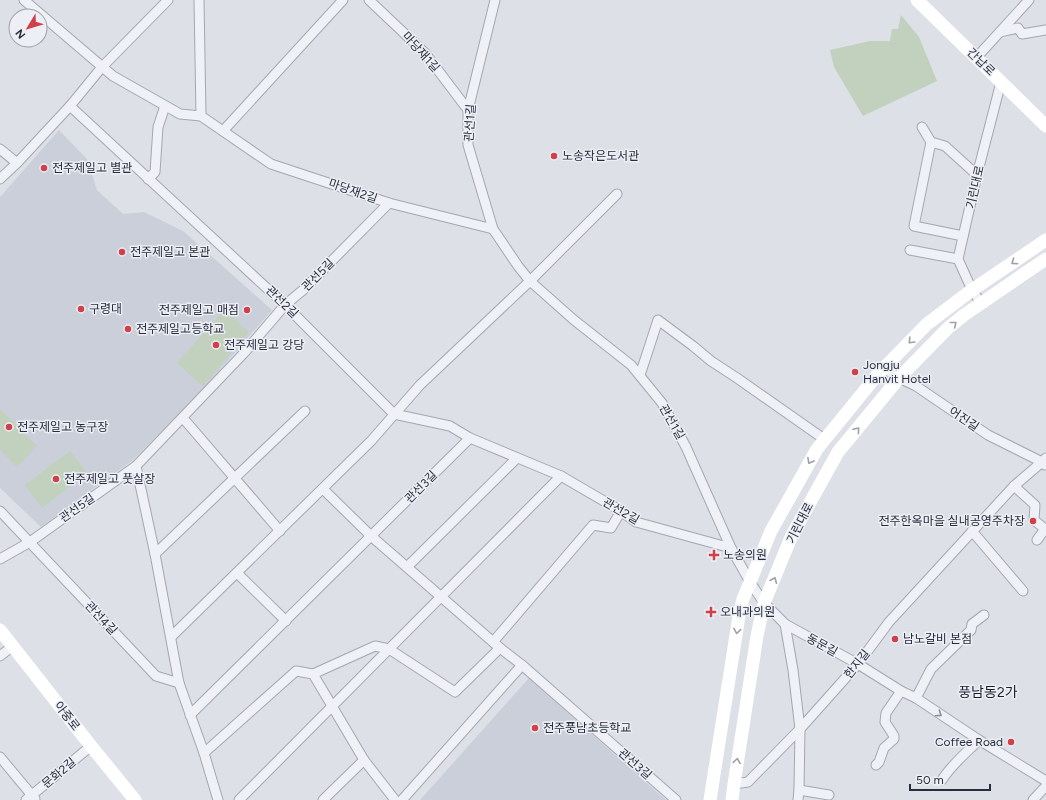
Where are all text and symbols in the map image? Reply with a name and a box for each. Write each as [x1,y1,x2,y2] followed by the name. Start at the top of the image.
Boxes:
[8,8,48,48] north arrow
[13,26,28,41] text: N
[399,29,443,75] street label: 마당재1길
[964,45,998,79] street label: 간납로
[462,104,478,142] street label: 관선1길
[562,149,639,163] place label: 노송작은도서관
[549,151,559,161] marker: 노송작은도서관
[52,161,132,175] place label: 전주제일고 별관
[39,163,49,173] marker: 전주제일고 별관
[963,164,987,210] street label: 기린대로
[327,176,379,206] street label: 마당재2길
[130,245,210,259] place label: 전주제일고 본관
[117,247,127,257] marker: 전주제일고 본관
[299,256,337,294] street label: 관선5길
[1011,257,1018,265] one-way arrow
[263,283,301,321] street label: 관선2길
[89,302,122,316] place label: 구령대
[159,303,239,317] place label: 전주제일고 매점
[76,304,86,314] marker: 구령대
[242,305,252,315] marker: 전주제일고 매점
[949,321,956,328] one-way arrow
[136,322,224,336] place label: 전주제일고등학교
[123,324,133,334] marker: 전주제일고등학교
[908,336,916,344] one-way arrow
[224,338,304,352] place label: 전주제일고 강당
[211,340,221,350] marker: 전주제일고 강당
[863,358,931,386] place label: Jongju Hanvit Hotel
[850,367,860,377] marker: Jongju Hanvit Hotel
[656,402,688,442] street label: 관선1길
[946,404,982,434] street label: 어진길
[17,420,108,434] place label: 전주제일고 농구장
[4,422,14,432] marker: 전주제일고 농구장
[852,427,859,434] one-way arrow
[807,457,814,465] one-way arrow
[402,468,440,506] street label: 관선3길
[64,472,155,486] place label: 전주제일고 풋살장
[51,474,61,484] marker: 전주제일고 풋살장
[57,491,97,525] street label: 관선5길
[600,495,642,527] street label: 관선2길
[784,500,816,546] street label: 기린대로
[879,514,1025,528] place label: 전주한옥마을 실내공영주차장
[1028,516,1038,526] marker: 전주한옥마을 실내공영주차장
[723,548,767,562] place label: 노송의원
[708,549,720,561] marker: 노송의원
[769,576,777,584] one-way arrow
[82,598,120,638] street label: 관선4길
[720,605,775,619] place label: 오내과의원
[705,606,717,618] marker: 오내과의원
[733,628,741,634] one-way arrow
[804,631,840,659] street label: 동문길
[903,632,972,646] place label: 남노갈비 본점
[890,634,900,644] marker: 남노갈비 본점
[841,647,873,681] street label: 한지길
[958,684,1018,701] district label: 풍남동2가
[51,699,83,733] street label: 아중로
[935,709,942,717] one-way arrow
[543,721,631,735] place label: 전주풍남초등학교
[530,723,540,733] marker: 전주풍남초등학교
[935,735,1003,749] place label: Coffee Road
[1006,737,1016,747] marker: Coffee Road
[615,746,655,782] street label: 관선3길
[39,755,79,791] street label: 문화2길
[733,758,741,764] one-way arrow
[910,766,990,792] scale bar
[916,773,944,787] text: 50 m

